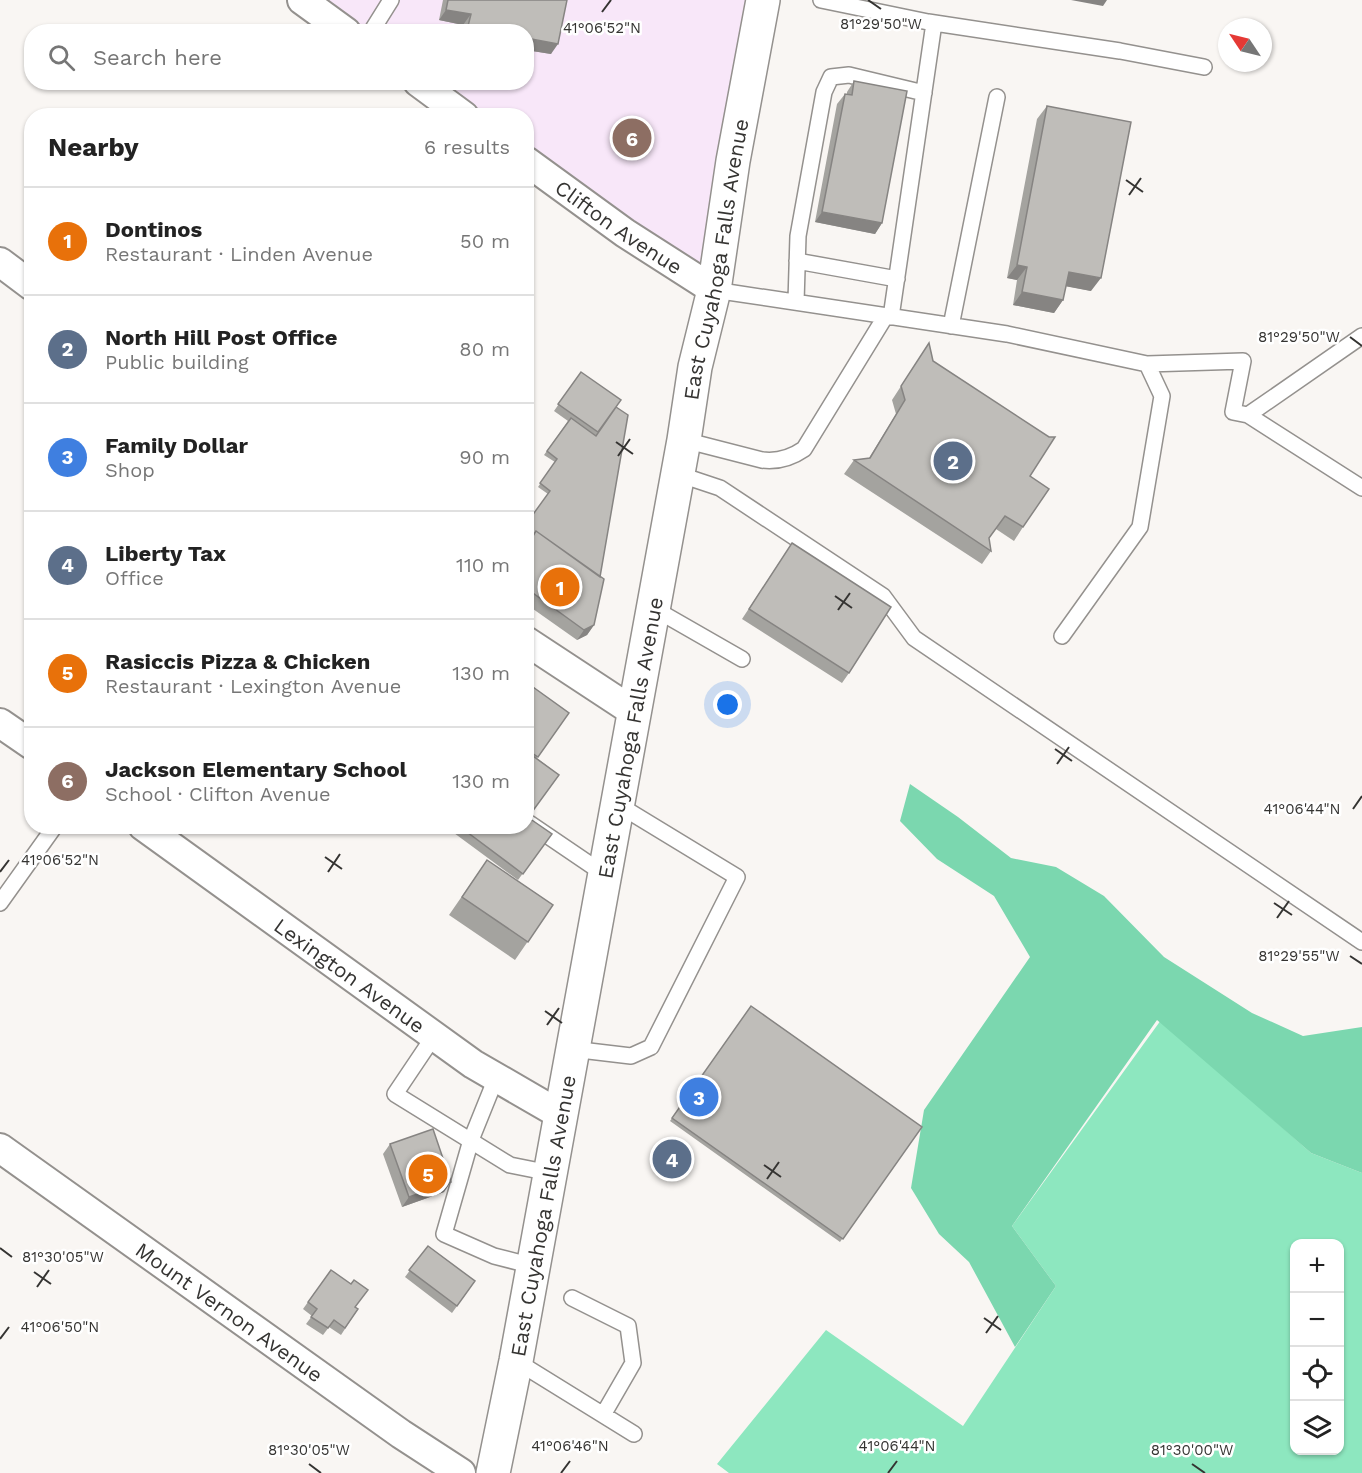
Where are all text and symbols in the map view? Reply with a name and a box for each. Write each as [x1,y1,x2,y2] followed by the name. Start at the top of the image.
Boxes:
[840,15,922,33] text: 81°29'50"W
[1218,18,1272,72] north arrow
[563,19,641,37] text: 41°06'52"N
[24,24,534,90] search box
[45,41,78,74] icon: search
[93,45,222,70] text: Search here
[612,116,652,160] pin: 6
[678,117,753,402] street label: East Cuyahoga Falls Avenue
[48,132,139,162] text: Nearby
[424,135,510,159] text: 6 results
[551,174,687,279] street label: Clifton Avenue
[105,217,202,242] text: Dontinos
[63,229,72,253] text: 1
[460,229,510,253] text: 50 m
[105,242,373,266] text: Restaurant · Linden Avenue
[105,325,337,350] text: North Hill Post Office
[1258,328,1340,346] text: 81°29'50"W
[62,337,73,361] text: 2
[459,337,510,361] text: 80 m
[105,350,249,374] text: Public building
[105,433,248,458] text: Family Dollar
[934,438,972,484] pin: 2
[62,445,73,469] text: 3
[459,445,510,469] text: 90 m
[105,458,155,482] text: Shop
[105,541,226,566] text: Liberty Tax
[61,553,74,577] text: 4
[456,553,510,577] text: 110 m
[540,564,580,610] pin: 1
[105,566,164,590] text: Office
[592,595,668,880] street label: East Cuyahoga Falls Avenue
[105,649,371,674] text: Rasiccis Pizza & Chicken
[62,661,73,685] text: 5
[452,661,510,685] text: 130 m
[105,674,401,698] text: Restaurant · Lexington Avenue
[713,690,742,719] your location
[105,757,407,782] text: Jackson Elementary School
[61,769,74,793] text: 6
[452,769,510,793] text: 130 m
[105,782,331,806] text: School · Clifton Avenue
[1264,800,1340,818] text: 41°06'44"N
[21,851,99,869] text: 41°06'52"N
[270,912,430,1038] street label: Lexington Avenue
[1258,947,1340,965] text: 81°29'55"W
[505,1073,580,1359] street label: East Cuyahoga Falls Avenue
[680,1074,718,1120] pin: 3
[652,1136,692,1182] pin: 4
[408,1152,448,1196] pin: 5
[131,1237,328,1387] street label: Mount Vernon Avenue
[1290,1239,1344,1455] map controls
[1290,1239,1344,1293] button: +
[22,1248,104,1266] text: 81°30'05"W
[1290,1293,1344,1347] button: −
[21,1318,99,1336] text: 41°06'50"N
[1290,1347,1344,1401] button: locate
[1290,1401,1344,1455] button: layers
[531,1437,609,1455] text: 41°06'46"N
[859,1437,935,1455] text: 41°06'44"N
[268,1441,350,1459] text: 81°30'05"W
[1151,1441,1233,1459] text: 81°30'00"W

